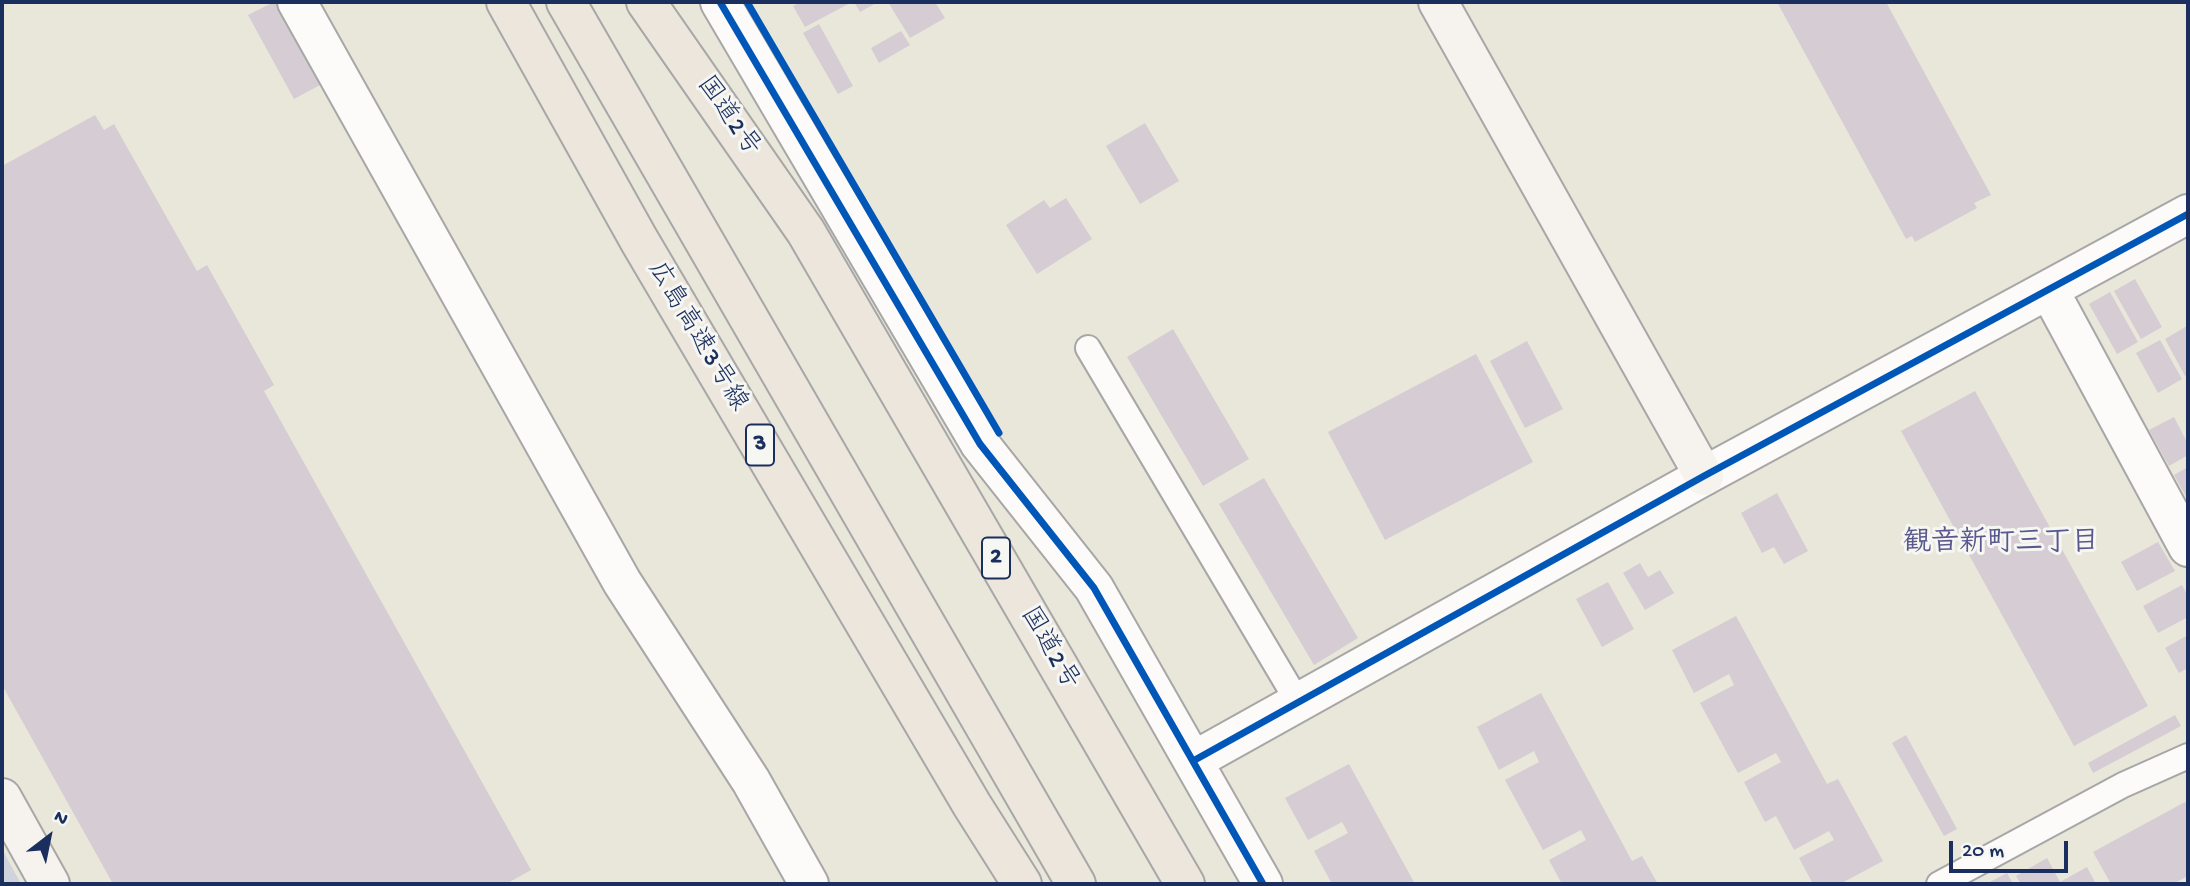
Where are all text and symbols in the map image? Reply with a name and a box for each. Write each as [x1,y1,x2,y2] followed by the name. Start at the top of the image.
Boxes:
[688,71,766,163] street label: 国道2号
[639,256,753,418] street label: 広島高速3号線
[746,424,774,466] road number: 3
[1903,528,2099,562] district label: 観音新町三丁目
[982,538,1010,578] road number: 2
[1012,602,1084,696] street label: 国道2号
[14,802,84,872] north arrow
[49,806,72,832] text: N
[1952,826,2071,870] scale bar
[1962,840,2004,865] text: 20 m

